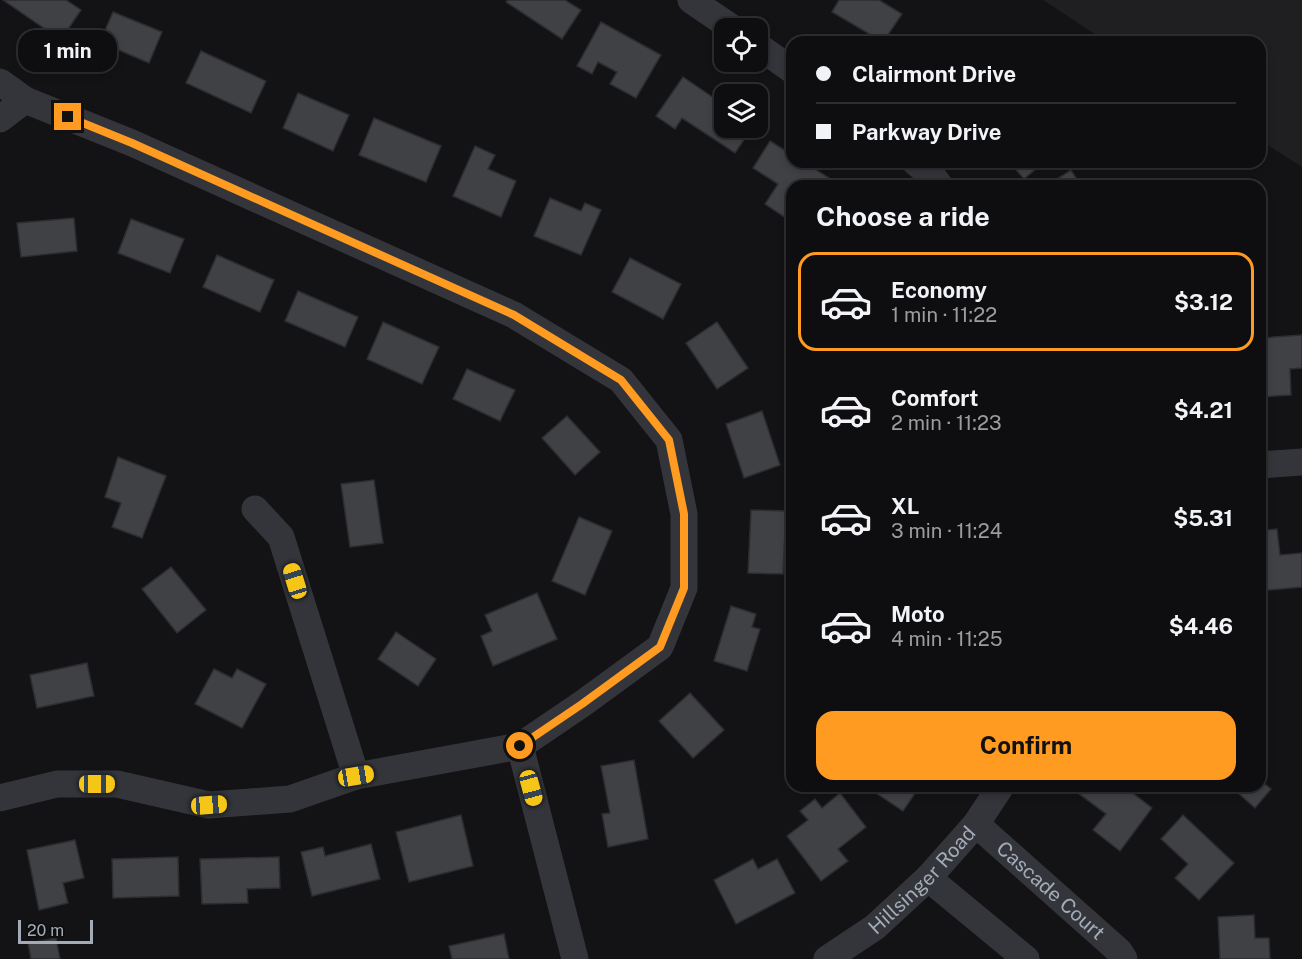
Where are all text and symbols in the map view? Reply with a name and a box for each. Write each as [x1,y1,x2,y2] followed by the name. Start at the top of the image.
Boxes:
[714,18,768,138] map controls
[714,18,768,72] button: locate
[19,30,118,72] callout: 1 min
[43,39,92,63] text: 1 min
[852,61,1016,87] text: Clairmont Drive
[714,84,768,138] button: layers
[54,103,81,130] route end
[852,119,1001,145] text: Parkway Drive
[816,200,990,232] text: Choose a ride
[819,275,873,329] icon: car
[891,277,987,303] text: Economy
[1174,289,1233,315] text: $3.12
[891,303,997,327] text: 1 min · 11:22
[819,383,873,437] icon: car
[891,385,978,411] text: Comfort
[1174,397,1233,423] text: $4.21
[891,411,1002,435] text: 2 min · 11:23
[819,491,873,545] icon: car
[891,493,919,519] text: XL
[1173,505,1233,531] text: $5.31
[891,519,1002,543] text: 3 min · 11:24
[281,561,309,601] car
[819,599,873,653] icon: car
[891,601,945,627] text: Moto
[1169,613,1233,639] text: $4.46
[891,627,1002,651] text: 4 min · 11:25
[816,711,1236,780] button: Confirm
[506,732,533,759] route start
[337,764,375,788] car
[518,768,544,808] car
[79,775,115,793] car
[190,795,228,815] car
[863,821,980,939] street label: Hillsinger Road
[992,836,1110,945] street label: Cascade Court
[18,917,93,944] scale bar
[27,921,64,940] text: 20 m

